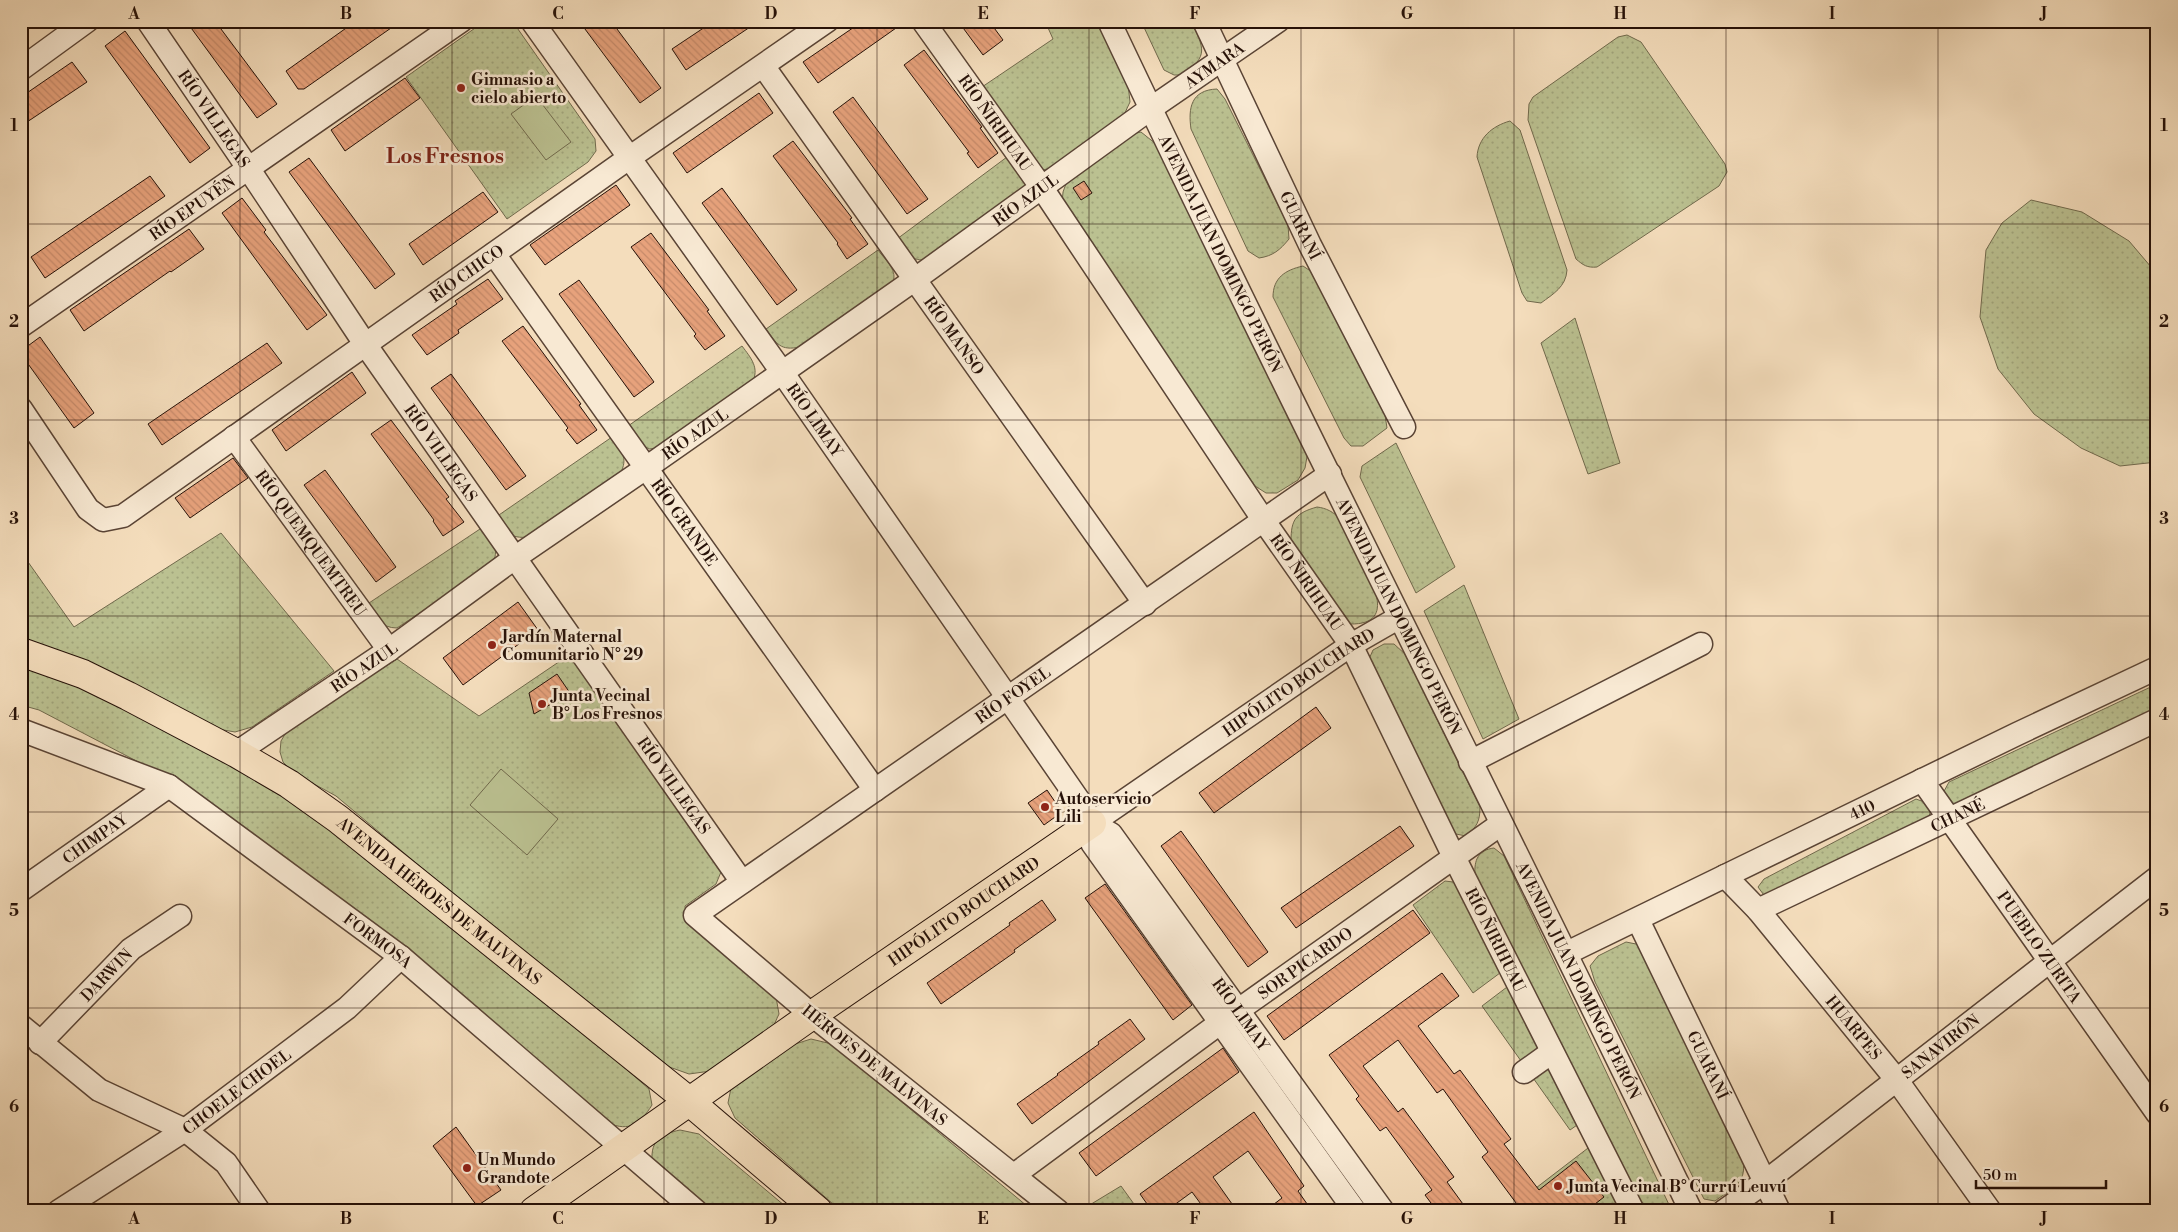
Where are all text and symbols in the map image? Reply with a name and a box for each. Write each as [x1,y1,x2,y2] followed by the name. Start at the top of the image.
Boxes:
[127,4,140,24] text: A
[340,4,352,24] text: B
[552,4,564,24] text: C
[765,4,778,24] text: D
[977,4,989,24] text: E
[1189,4,1201,24] text: F
[1401,4,1414,24] text: G
[1613,4,1627,24] text: H
[1829,4,1835,24] text: I
[2039,4,2047,24] text: J
[1180,38,1249,94] street label: AYMARA
[173,66,254,172] street label: RÍO VILLEGAS
[471,70,566,108] place label: Gimnasio a cielo abierto
[953,71,1036,176] street label: RÍO ÑIRIHUAU
[455,82,467,94] marker: Gimnasio a cielo abierto
[10,116,18,136] text: 1
[2160,116,2168,136] text: 1
[1153,131,1286,376] street label: AVENIDA JUAN DOMINGO PERÓN
[386,144,504,170] district label: Los Fresnos
[989,170,1063,231] street label: RÍO AZUL
[146,171,239,245] street label: RÍO EPUYÉN
[1275,188,1327,263] street label: GUARANÍ
[426,241,508,307] street label: RÍO CHICO
[919,293,988,379] street label: RÍO MANSO
[9,312,19,332] text: 2
[2159,312,2169,332] text: 2
[782,380,847,462] street label: RÍO LIMAY
[400,401,481,506] street label: RÍO VILLEGAS
[658,404,733,465] street label: RÍO AZUL
[250,467,370,621] street label: RÍO QUEMQUEMTREU
[646,475,721,570] street label: RÍO GRANDE
[1331,494,1465,738] street label: AVENIDA JUAN DOMINGO PERÓN
[9,509,19,529] text: 3
[2159,509,2169,529] text: 3
[1265,530,1347,635] street label: RÍO ÑIRIHUAU
[1219,624,1379,741] street label: HIPÓLITO BOUCHARD
[500,627,643,665] place label: Jardín Maternal Comunitario N° 29
[327,638,402,697] street label: RÍO AZUL
[486,639,498,651] marker: Jardín Maternal Comunitario N° 29
[972,662,1055,728] street label: RÍO FOYEL
[550,686,662,724] place label: Junta Vecinal B° Los Fresnos
[536,698,548,710] marker: Junta Vecinal B° Los Fresnos
[9,705,20,725] text: 4
[2159,705,2170,725] text: 4
[633,733,714,838] street label: RÍO VILLEGAS
[1054,789,1151,827] place label: Autoservicio Lili
[1927,793,1988,837] street label: CHANÉ
[1846,796,1879,825] street label: 410
[1039,801,1051,813] marker: Autoservicio Lili
[59,809,133,869] street label: CHIMPAY
[332,813,545,990] street label: AVENIDA HÉROES DE MALVINAS
[884,853,1044,971] street label: HIPÓLITO BOUCHARD
[1511,858,1644,1103] street label: AVENIDA JUAN DOMINGO PERÓN
[1460,885,1530,996] street label: RÍO ÑIRIHUAU
[1993,887,2086,1008] street label: PUEBLO ZURITA
[9,901,19,921] text: 5
[2159,901,2169,921] text: 5
[339,909,417,974] street label: FORMOSA
[1254,923,1357,1004] street label: SOR PICARDO
[77,945,137,1006] street label: DARWIN
[1207,974,1274,1056] street label: RÍO LIMAY
[1821,992,1885,1064] street label: HUARPES
[798,999,952,1131] street label: HÉROES DE MALVINAS
[1898,1010,1984,1083] street label: SANAVIRÓN
[1682,1028,1734,1103] street label: GUARANÍ
[179,1045,295,1139] street label: CHOELE CHOEL
[9,1097,19,1117] text: 6
[2159,1097,2169,1117] text: 6
[477,1150,556,1188] place label: Un Mundo Grandote
[1976,1157,2106,1189] scale bar
[461,1162,473,1174] marker: Un Mundo Grandote
[1983,1166,2017,1185] text: 50 m
[1566,1177,1787,1197] place label: Junta Vecinal B° Currú Leuvú
[1552,1180,1564,1192] marker: Junta Vecinal B° Currú Leuvú
[127,1209,140,1229] text: A
[340,1209,352,1229] text: B
[552,1209,564,1229] text: C
[765,1209,778,1229] text: D
[977,1209,989,1229] text: E
[1189,1209,1201,1229] text: F
[1401,1209,1414,1229] text: G
[1613,1209,1627,1229] text: H
[1829,1209,1835,1229] text: I
[2039,1209,2047,1229] text: J

